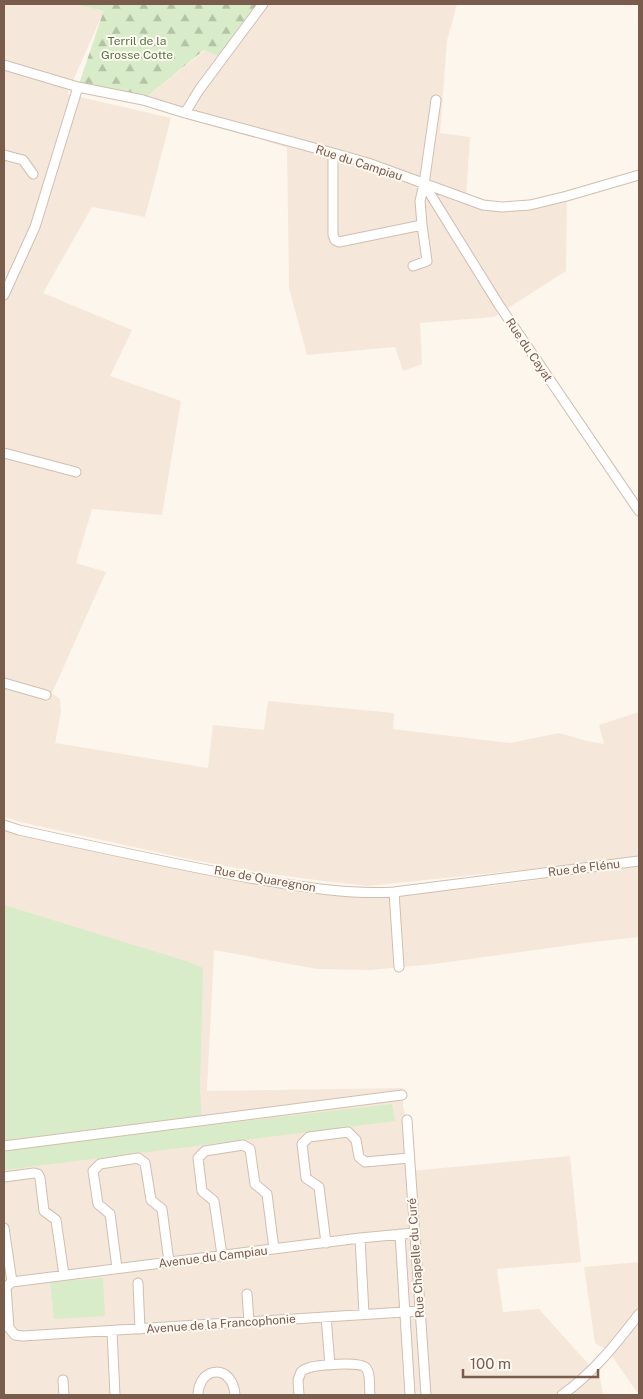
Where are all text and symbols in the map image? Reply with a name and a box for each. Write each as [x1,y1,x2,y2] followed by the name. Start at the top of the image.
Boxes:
[101,34,173,62] park label: Terril de la Grosse Cotte
[314,142,404,184] street label: Rue du Campiau
[503,316,556,385] street label: Rue du Cayat
[547,857,621,879] street label: Rue de Flénu
[213,863,317,895] street label: Rue de Quaregnon
[405,1197,427,1319] street label: Rue Chapelle du Curé
[158,1243,268,1271] street label: Avenue du Campiau
[146,1312,296,1336] street label: Avenue de la Francophonie
[463,1346,598,1378] scale bar
[470,1355,511,1372] text: 100 m

